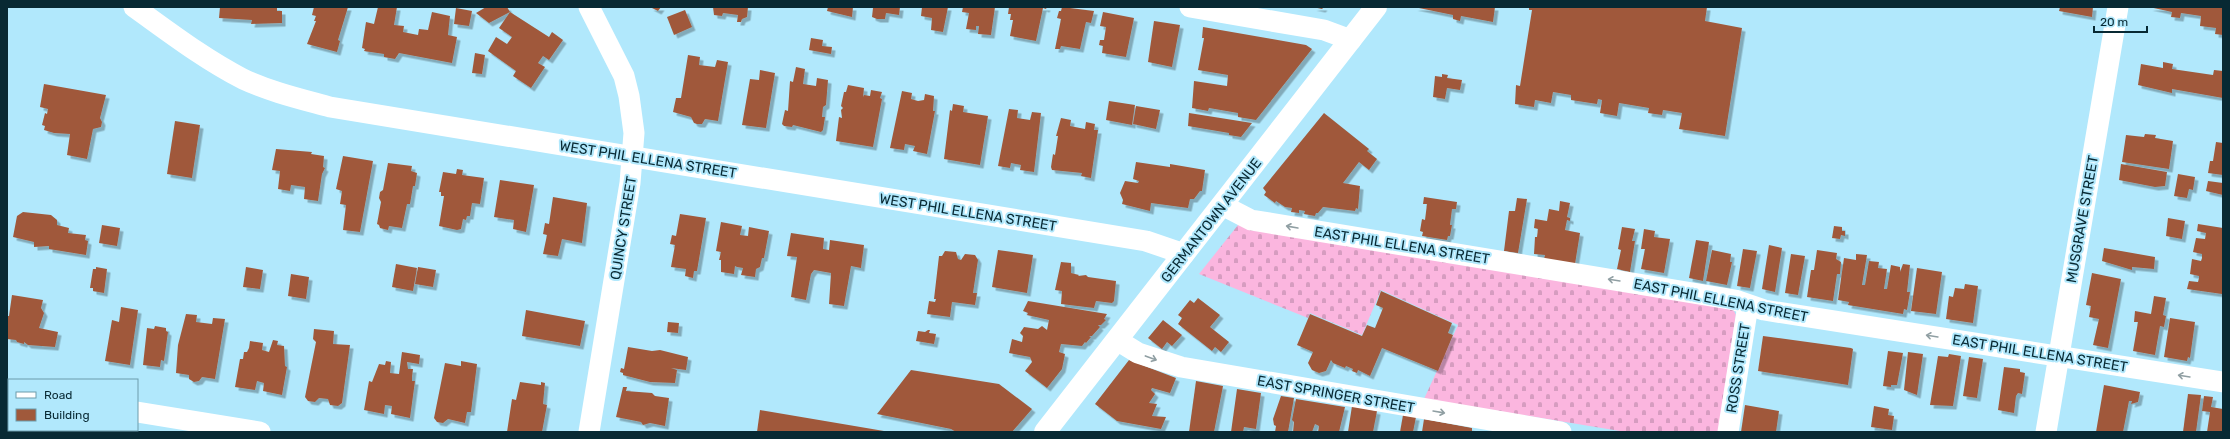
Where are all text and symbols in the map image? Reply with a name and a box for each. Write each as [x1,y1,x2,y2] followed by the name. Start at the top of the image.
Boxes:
[2094,8,2147,34] scale bar
[2100,15,2128,29] text: 20 m
[558,137,738,182] street label: WEST PHIL ELLENA STREET
[2063,154,2102,284] street label: MUSGRAVE STREET
[1158,155,1265,286] street label: GERMANTOWN AVENUE
[607,175,640,281] street label: QUINCY STREET
[878,190,1058,235] street label: WEST PHIL ELLENA STREET
[1286,223,1299,231] one-way arrow
[1313,223,1491,268] street label: EAST PHIL ELLENA STREET
[1632,275,1809,326] street label: EAST PHIL ELLENA STREET
[1607,276,1620,284] one-way arrow
[1723,322,1754,414] street label: ROSS STREET
[1951,331,2129,376] street label: EAST PHIL ELLENA STREET
[1925,332,1938,340] one-way arrow
[1145,354,1157,362] one-way arrow
[1256,372,1416,417] street label: EAST SPRINGER STREET
[2178,372,2191,380] one-way arrow
[8,379,138,431] legend
[44,388,72,402] text: Road
[44,408,90,422] text: Building
[1432,408,1445,416] one-way arrow

